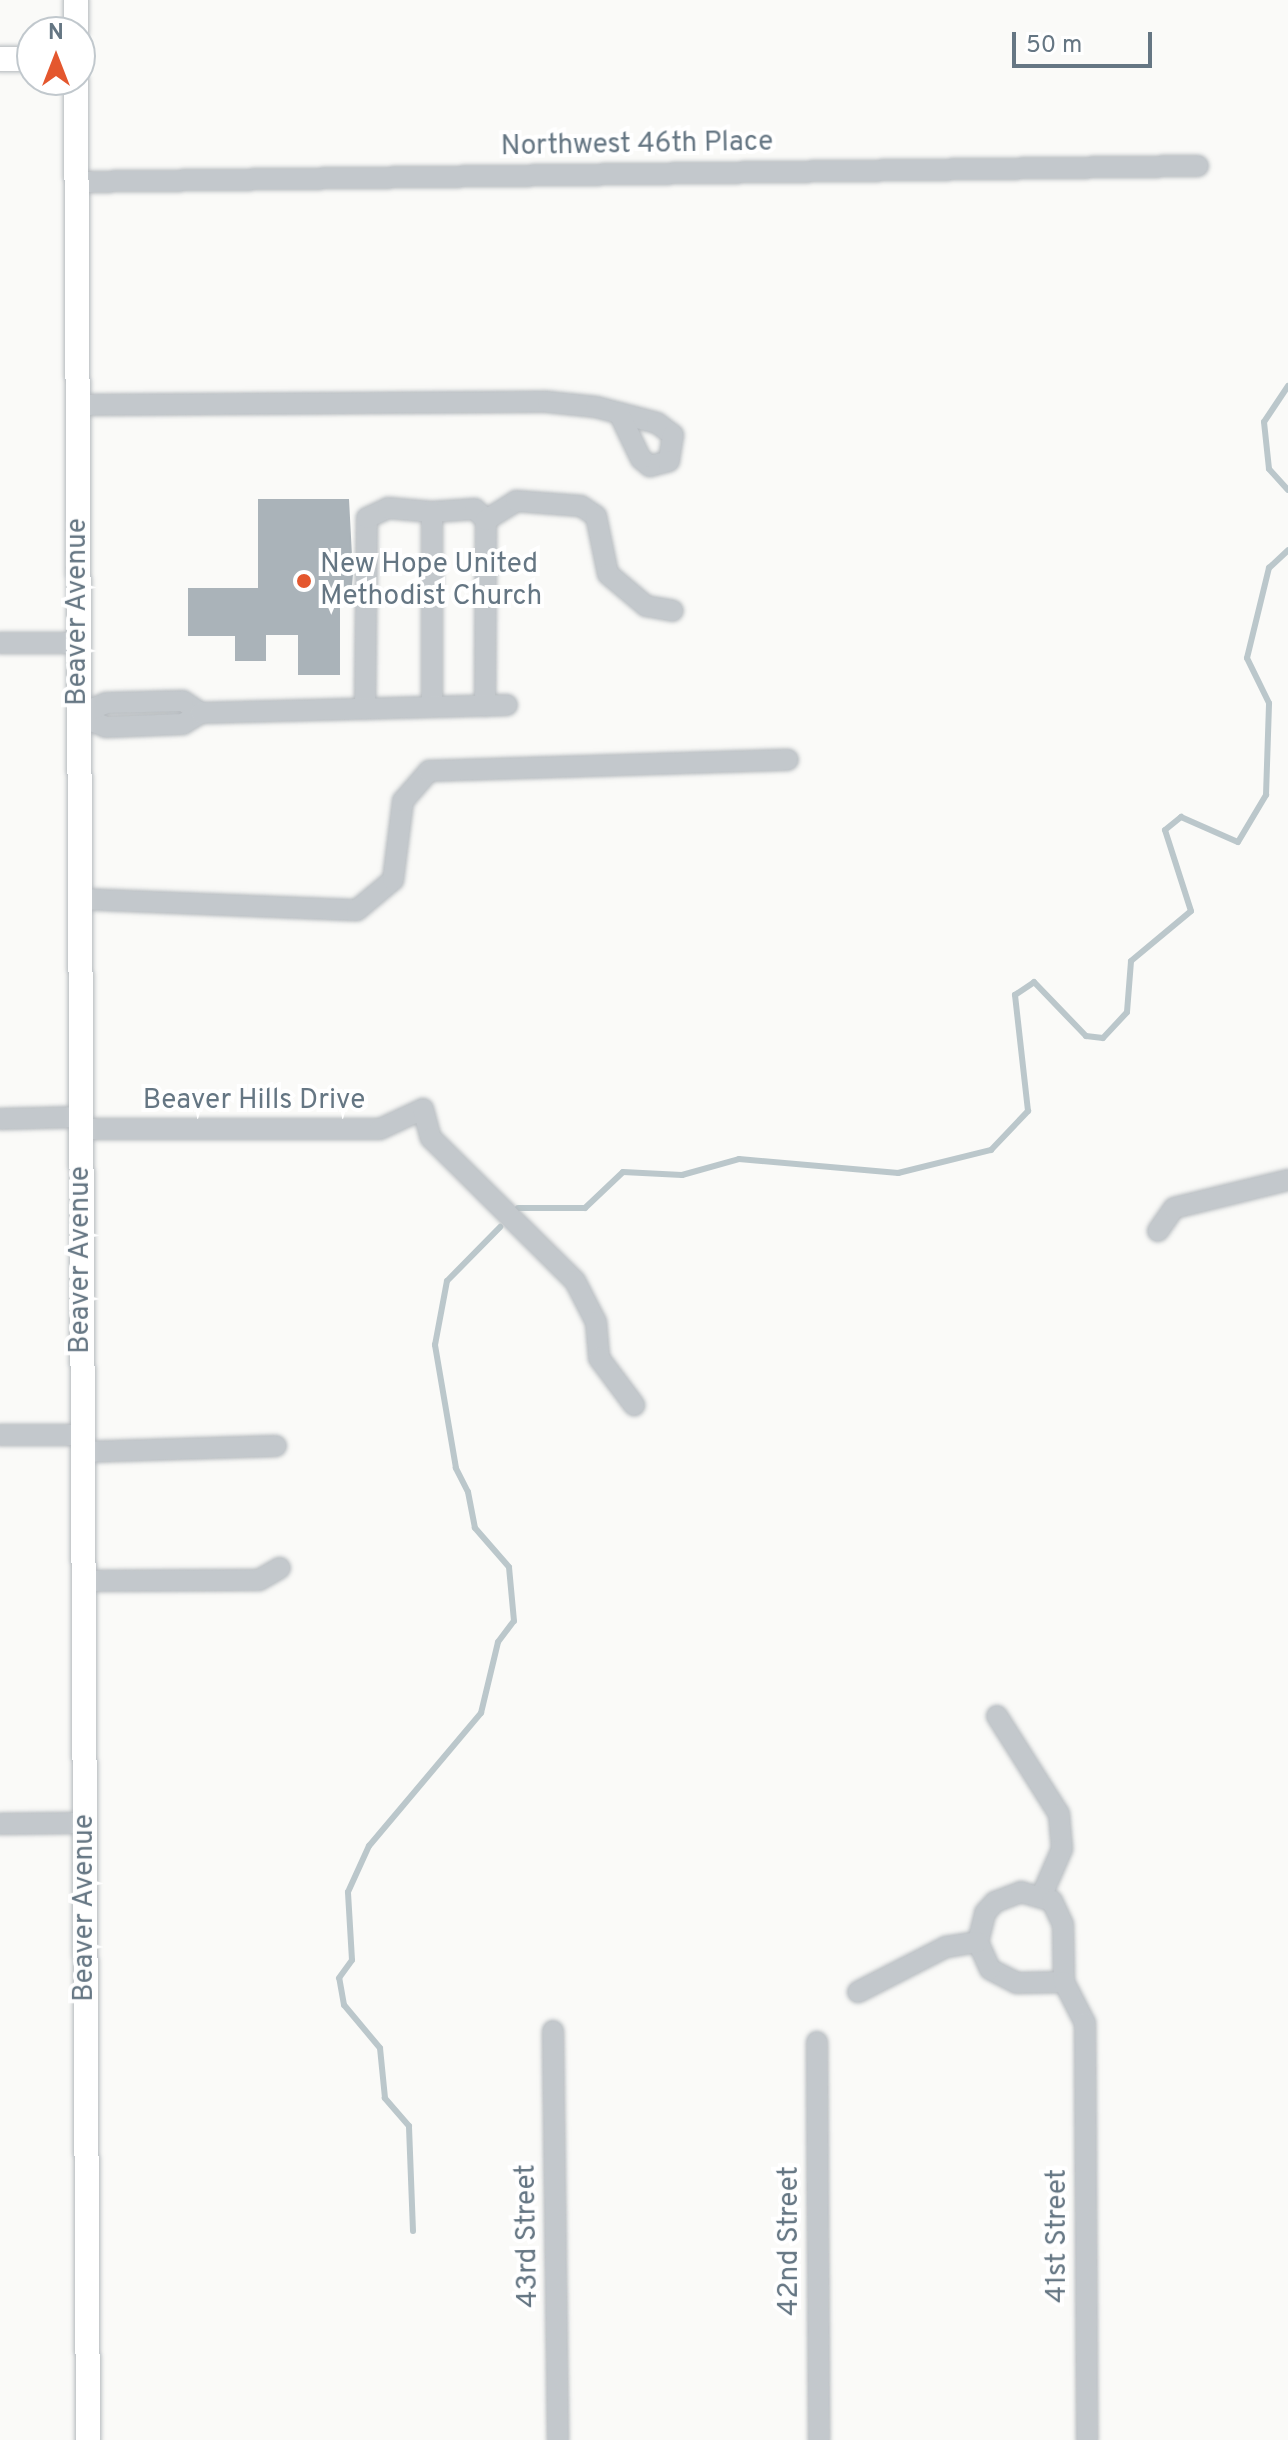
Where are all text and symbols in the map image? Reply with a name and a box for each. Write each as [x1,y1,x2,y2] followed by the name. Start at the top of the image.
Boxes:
[16,16,96,96] north arrow
[1016,16,1156,66] scale bar
[48,20,64,47] text: N
[1026,31,1082,61] text: 50 m
[500,126,774,164] street label: Northwest 46th Place
[61,518,95,706] street label: Beaver Avenue
[320,548,542,614] place label: New Hope United Methodist Church
[295,572,313,590] marker: New Hope United Methodist Church
[143,1084,365,1118] street label: Beaver Hills Drive
[64,1166,98,1354] street label: Beaver Avenue
[68,1814,102,2002] street label: Beaver Avenue
[510,2164,546,2308] street label: 43rd Street
[773,2166,807,2316] street label: 42nd Street
[1041,2169,1075,2303] street label: 41st Street

